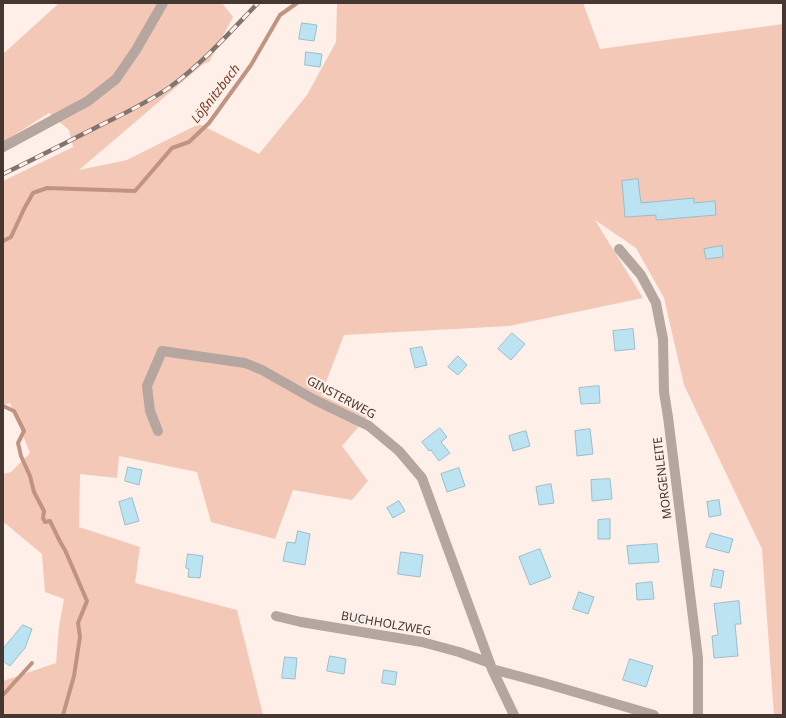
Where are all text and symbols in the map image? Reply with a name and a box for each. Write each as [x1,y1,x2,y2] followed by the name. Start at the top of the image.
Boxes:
[188,61,244,127] water label: Lößnitzbach
[304,374,378,422] street label: GINSTERWEG
[651,436,675,520] street label: MORGENLEITE
[340,609,432,639] street label: BUCHHOLZWEG

